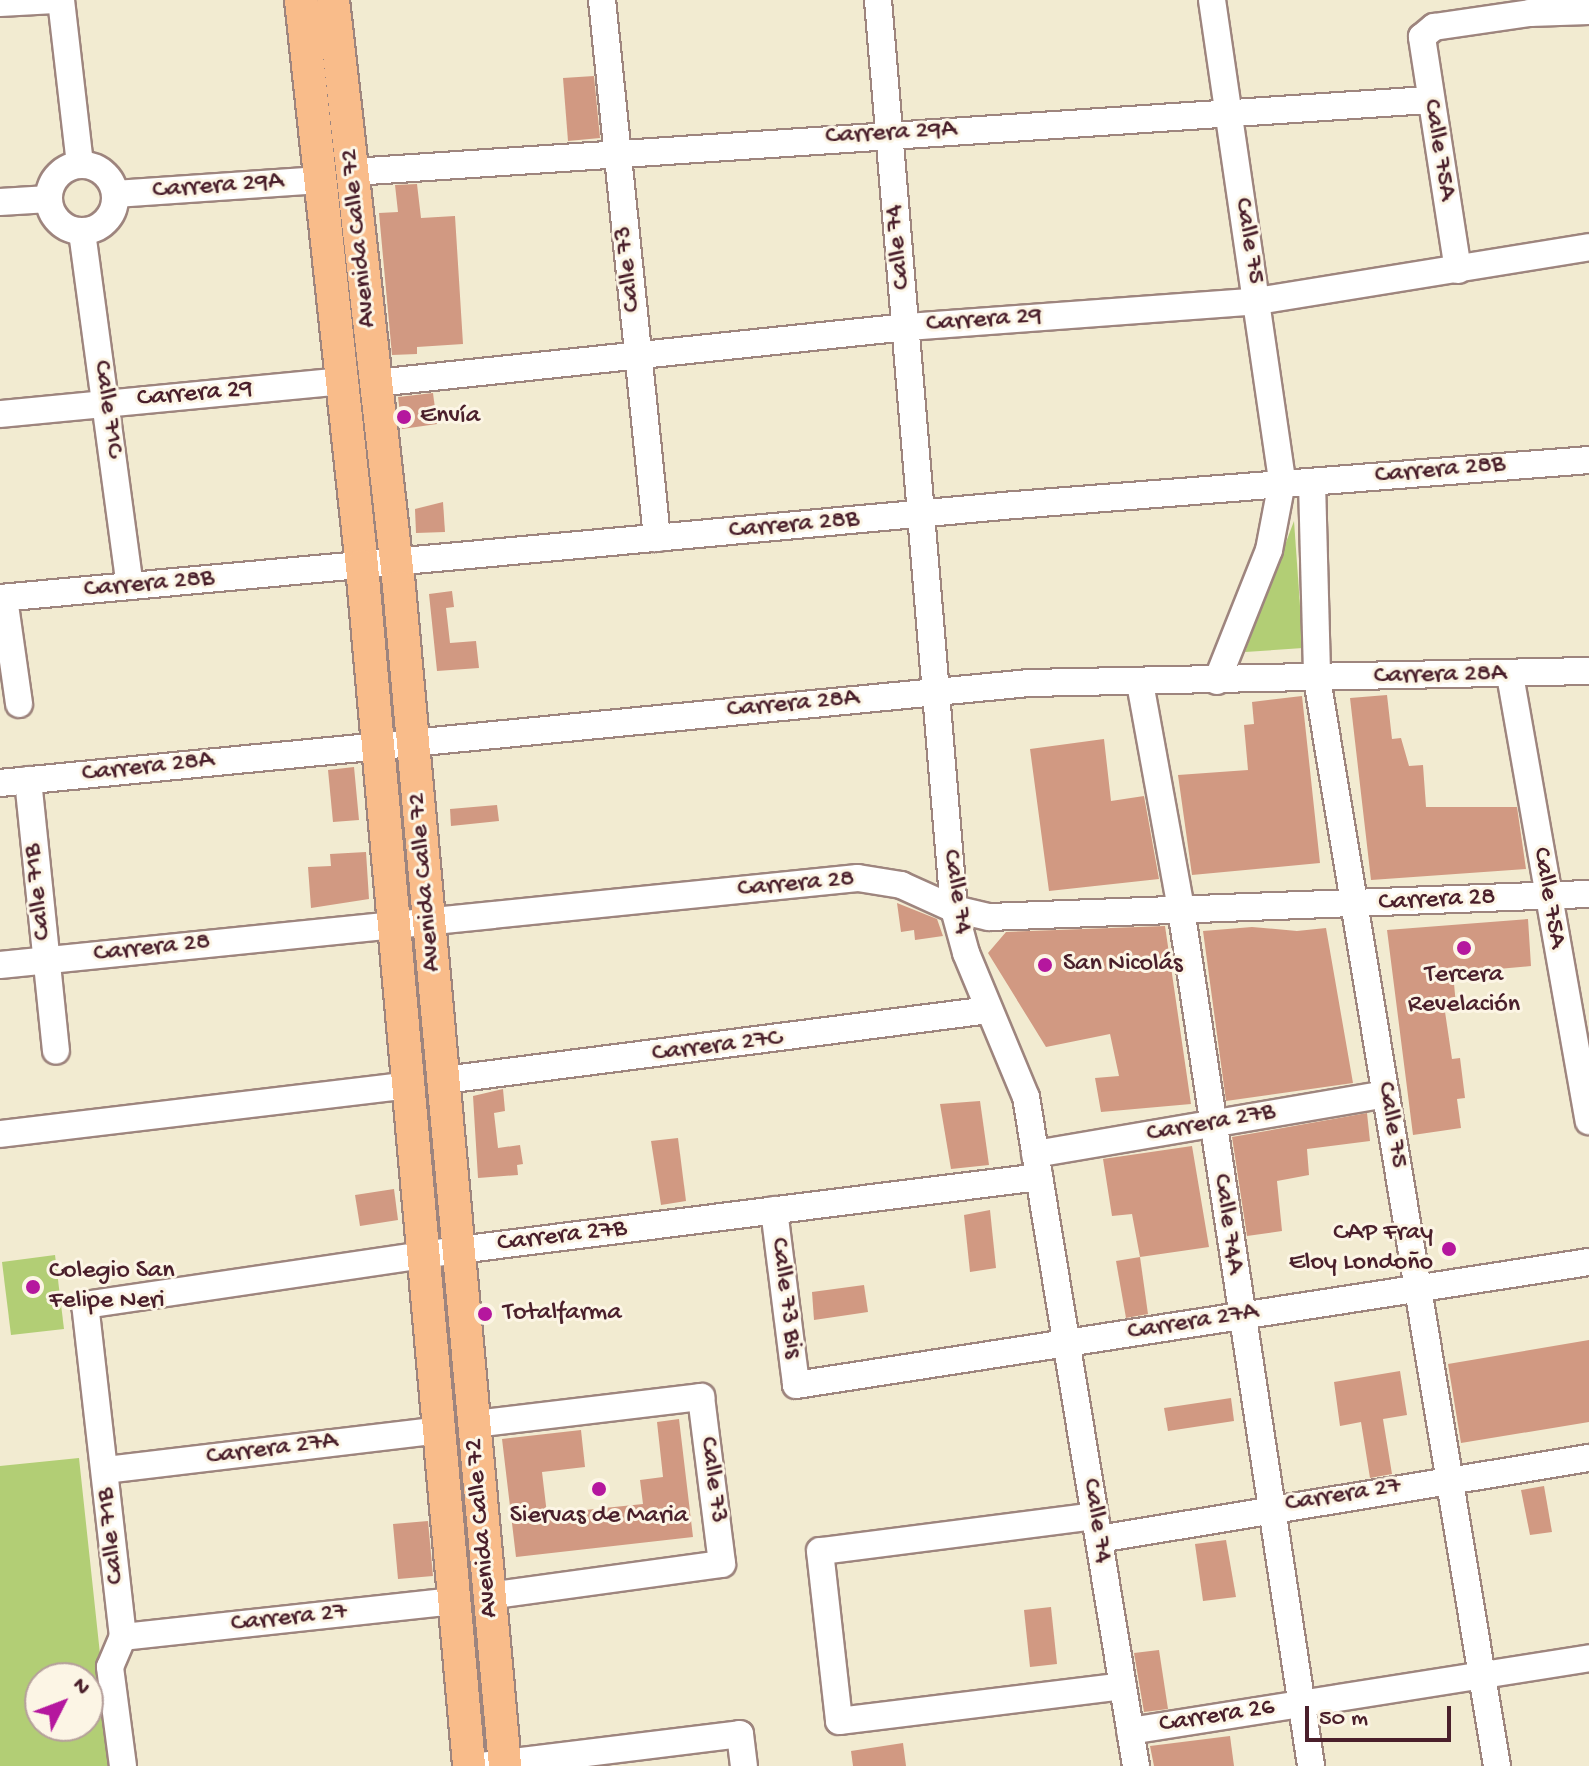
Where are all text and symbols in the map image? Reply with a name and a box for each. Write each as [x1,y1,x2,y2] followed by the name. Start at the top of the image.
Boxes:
[1415,97,1461,203] street label: Calle 75A
[825,115,957,153] street label: Carrera 29A
[335,147,385,329] street label: Avenida Calle 72
[151,167,285,207] street label: Carrera 29A
[1226,196,1270,286] street label: Calle 75
[879,203,919,291] street label: Calle 74
[609,224,649,314] street label: Calle 73
[925,301,1043,341] street label: Carrera 29
[85,358,129,460] street label: Calle 71C
[136,374,254,416] street label: Carrera 29
[420,401,480,433] place label: Envía
[395,408,413,426] marker: Envía
[1374,450,1506,492] street label: Carrera 28B
[728,505,860,547] street label: Carrera 28B
[83,564,215,606] street label: Carrera 28B
[1374,659,1506,693] street label: Carrera 28A
[726,684,860,726] street label: Carrera 28A
[80,746,216,790] street label: Carrera 28A
[403,791,449,973] street label: Avenida Calle 72
[18,842,60,942] street label: Calle 71B
[1524,845,1572,951] street label: Calle 75A
[934,847,978,937] street label: Calle 74
[736,864,856,906] street label: Carrera 28
[1378,882,1496,920] street label: Carrera 28
[92,927,212,971] street label: Carrera 28
[1455,939,1473,957] marker: Tercera Revelación
[1063,949,1183,981] place label: San Nicolás
[1034,954,1056,976] marker: San Nicolás
[1408,960,1520,1022] place label: Tercera Revelación
[650,1024,784,1070] street label: Carrera 27C
[1369,1080,1413,1170] street label: Calle 75
[1144,1097,1278,1151] street label: Carrera 27B
[1205,1172,1249,1276] street label: Calle 74A
[496,1214,628,1260] street label: Carrera 27B
[1289,1218,1433,1280] place label: CAP Fray Eloy Londoño
[762,1236,808,1360] street label: Calle 73 Bis
[1440,1240,1458,1258] marker: CAP Fray Eloy Londoño
[49,1256,175,1318] place label: Colegio San Felipe Neri
[24,1278,42,1296] marker: Colegio San Felipe Neri
[1125,1297,1261,1349] street label: Carrera 27A
[503,1298,622,1330] place label: Totalfarma
[474,1303,496,1325] marker: Totalfarma
[205,1426,339,1474] street label: Carrera 27A
[691,1435,733,1525] street label: Calle 73
[460,1437,506,1619] street label: Avenida Calle 72
[1283,1471,1403,1521] street label: Carrera 27
[1074,1476,1118,1566] street label: Calle 74
[590,1480,608,1498] marker: Siervas de Maria
[91,1486,133,1586] street label: Calle 71B
[510,1501,688,1533] place label: Siervas de Maria
[229,1597,349,1641] street label: Carrera 27
[24,1662,104,1742] north arrow
[66,1673,95,1701] text: N
[1309,1690,1455,1740] scale bar
[1157,1693,1277,1741] street label: Carrera 26
[1319,1705,1368,1734] text: 50 m

